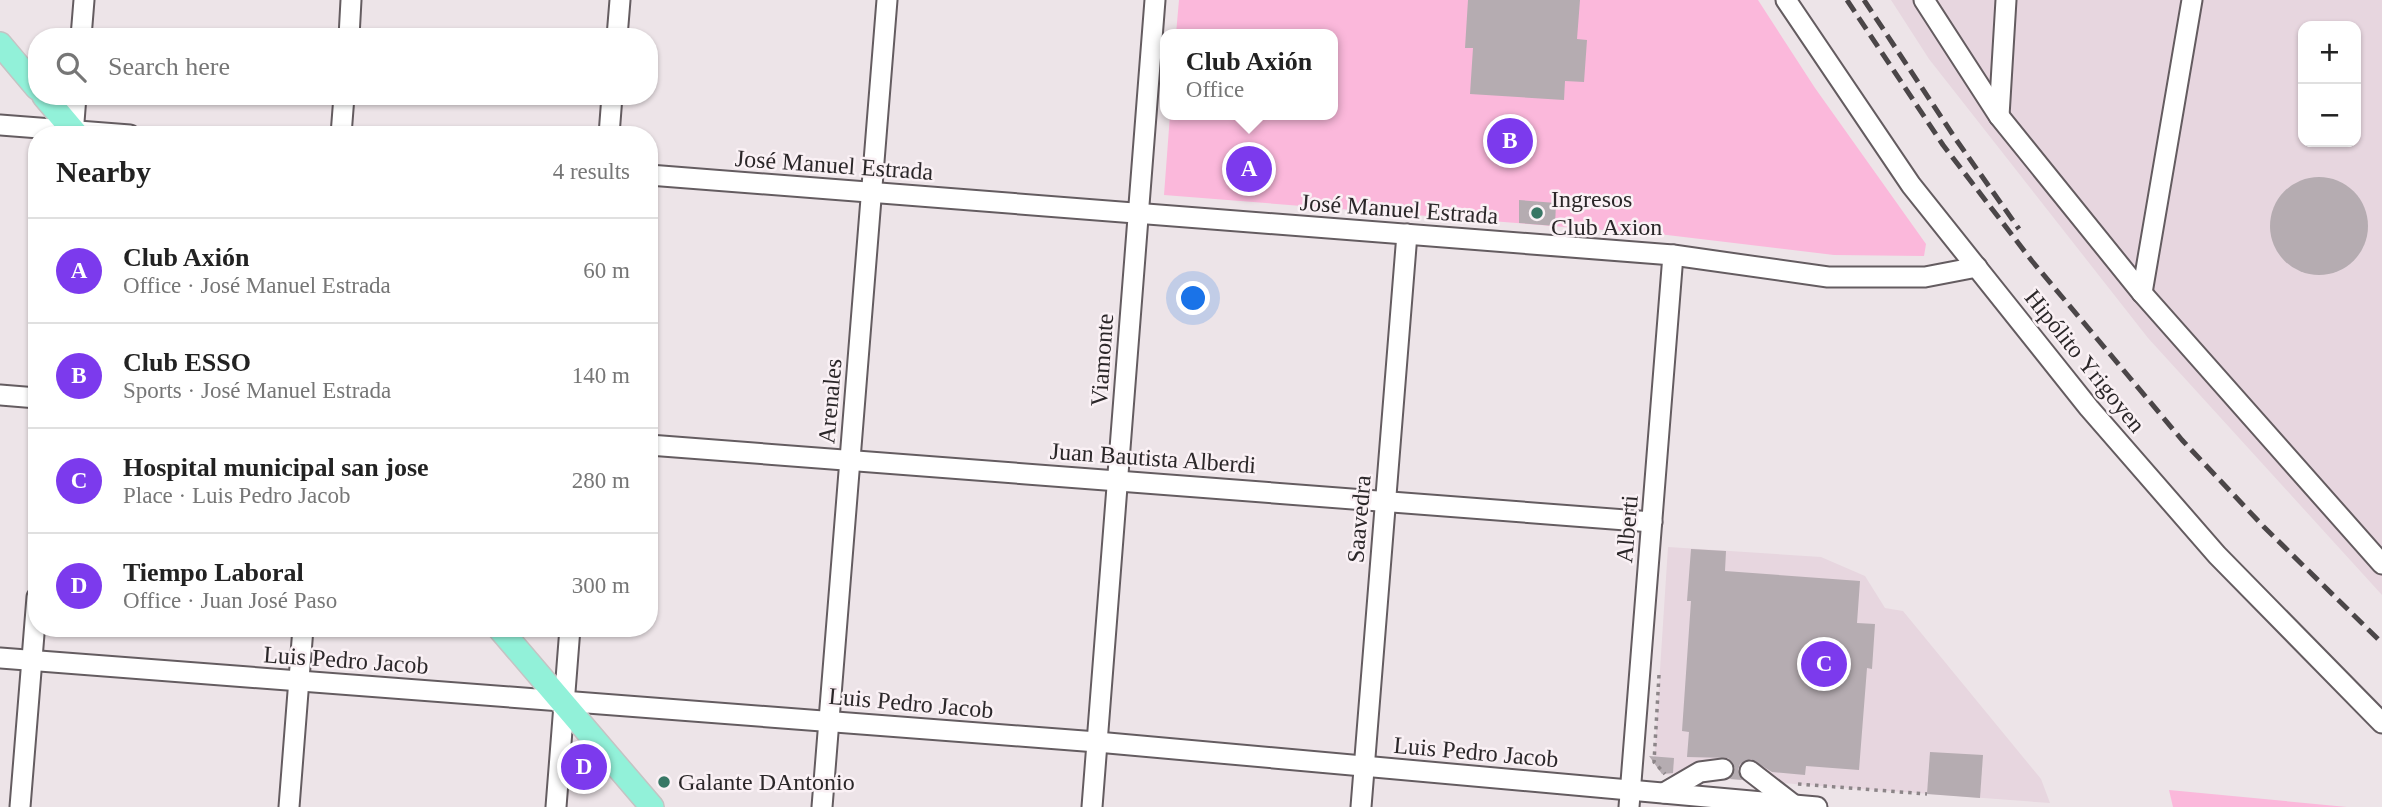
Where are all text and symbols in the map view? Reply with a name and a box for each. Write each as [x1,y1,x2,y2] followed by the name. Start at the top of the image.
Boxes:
[2298,21,2361,147] map controls
[2298,21,2361,84] button: +
[28,28,658,105] search box
[1160,29,1338,120] popup
[1186,47,1312,76] text: Club Axión
[52,48,90,86] icon: search
[108,52,230,81] text: Search here
[1186,77,1244,102] text: Office
[2298,84,2361,147] button: −
[1487,115,1533,167] pin: B
[1226,143,1272,195] pin: A
[734,145,934,185] street label: José Manuel Estrada
[56,155,151,188] text: Nearby
[553,159,630,184] text: 4 results
[1551,186,1662,240] place label: Ingresos Club Axion
[1299,189,1499,229] street label: José Manuel Estrada
[1529,205,1545,221] marker: Ingresos Club Axion
[123,243,249,272] text: Club Axión
[71,258,87,283] text: A
[583,258,630,283] text: 60 m
[123,273,391,298] text: Office · José Manuel Estrada
[1176,281,1210,315] your location
[2020,285,2150,437] street label: Hipólito Yrigoyen
[1086,313,1118,407] street label: Viamonte
[123,348,251,377] text: Club ESSO
[813,357,847,445] street label: Arenales
[71,363,87,388] text: B
[572,363,630,388] text: 140 m
[123,378,391,403] text: Sports · José Manuel Estrada
[1049,438,1257,478] street label: Juan Bautista Alberdi
[123,453,429,482] text: Hospital municipal san jose
[71,468,87,493] text: C
[572,468,630,493] text: 280 m
[1342,474,1376,564] street label: Saavedra
[123,483,350,508] text: Place · Luis Pedro Jacob
[1611,494,1643,564] street label: Alberti
[123,558,304,587] text: Tiempo Laboral
[71,573,87,598] text: D
[572,573,630,598] text: 300 m
[123,588,337,613] text: Office · Juan José Paso
[1801,638,1847,690] pin: C
[263,641,429,679] street label: Luis Pedro Jacob
[828,683,994,723] street label: Luis Pedro Jacob
[1393,732,1559,772] street label: Luis Pedro Jacob
[561,741,607,793] pin: D
[678,769,855,795] place label: Galante DAntonio
[656,774,672,790] marker: Galante DAntonio

